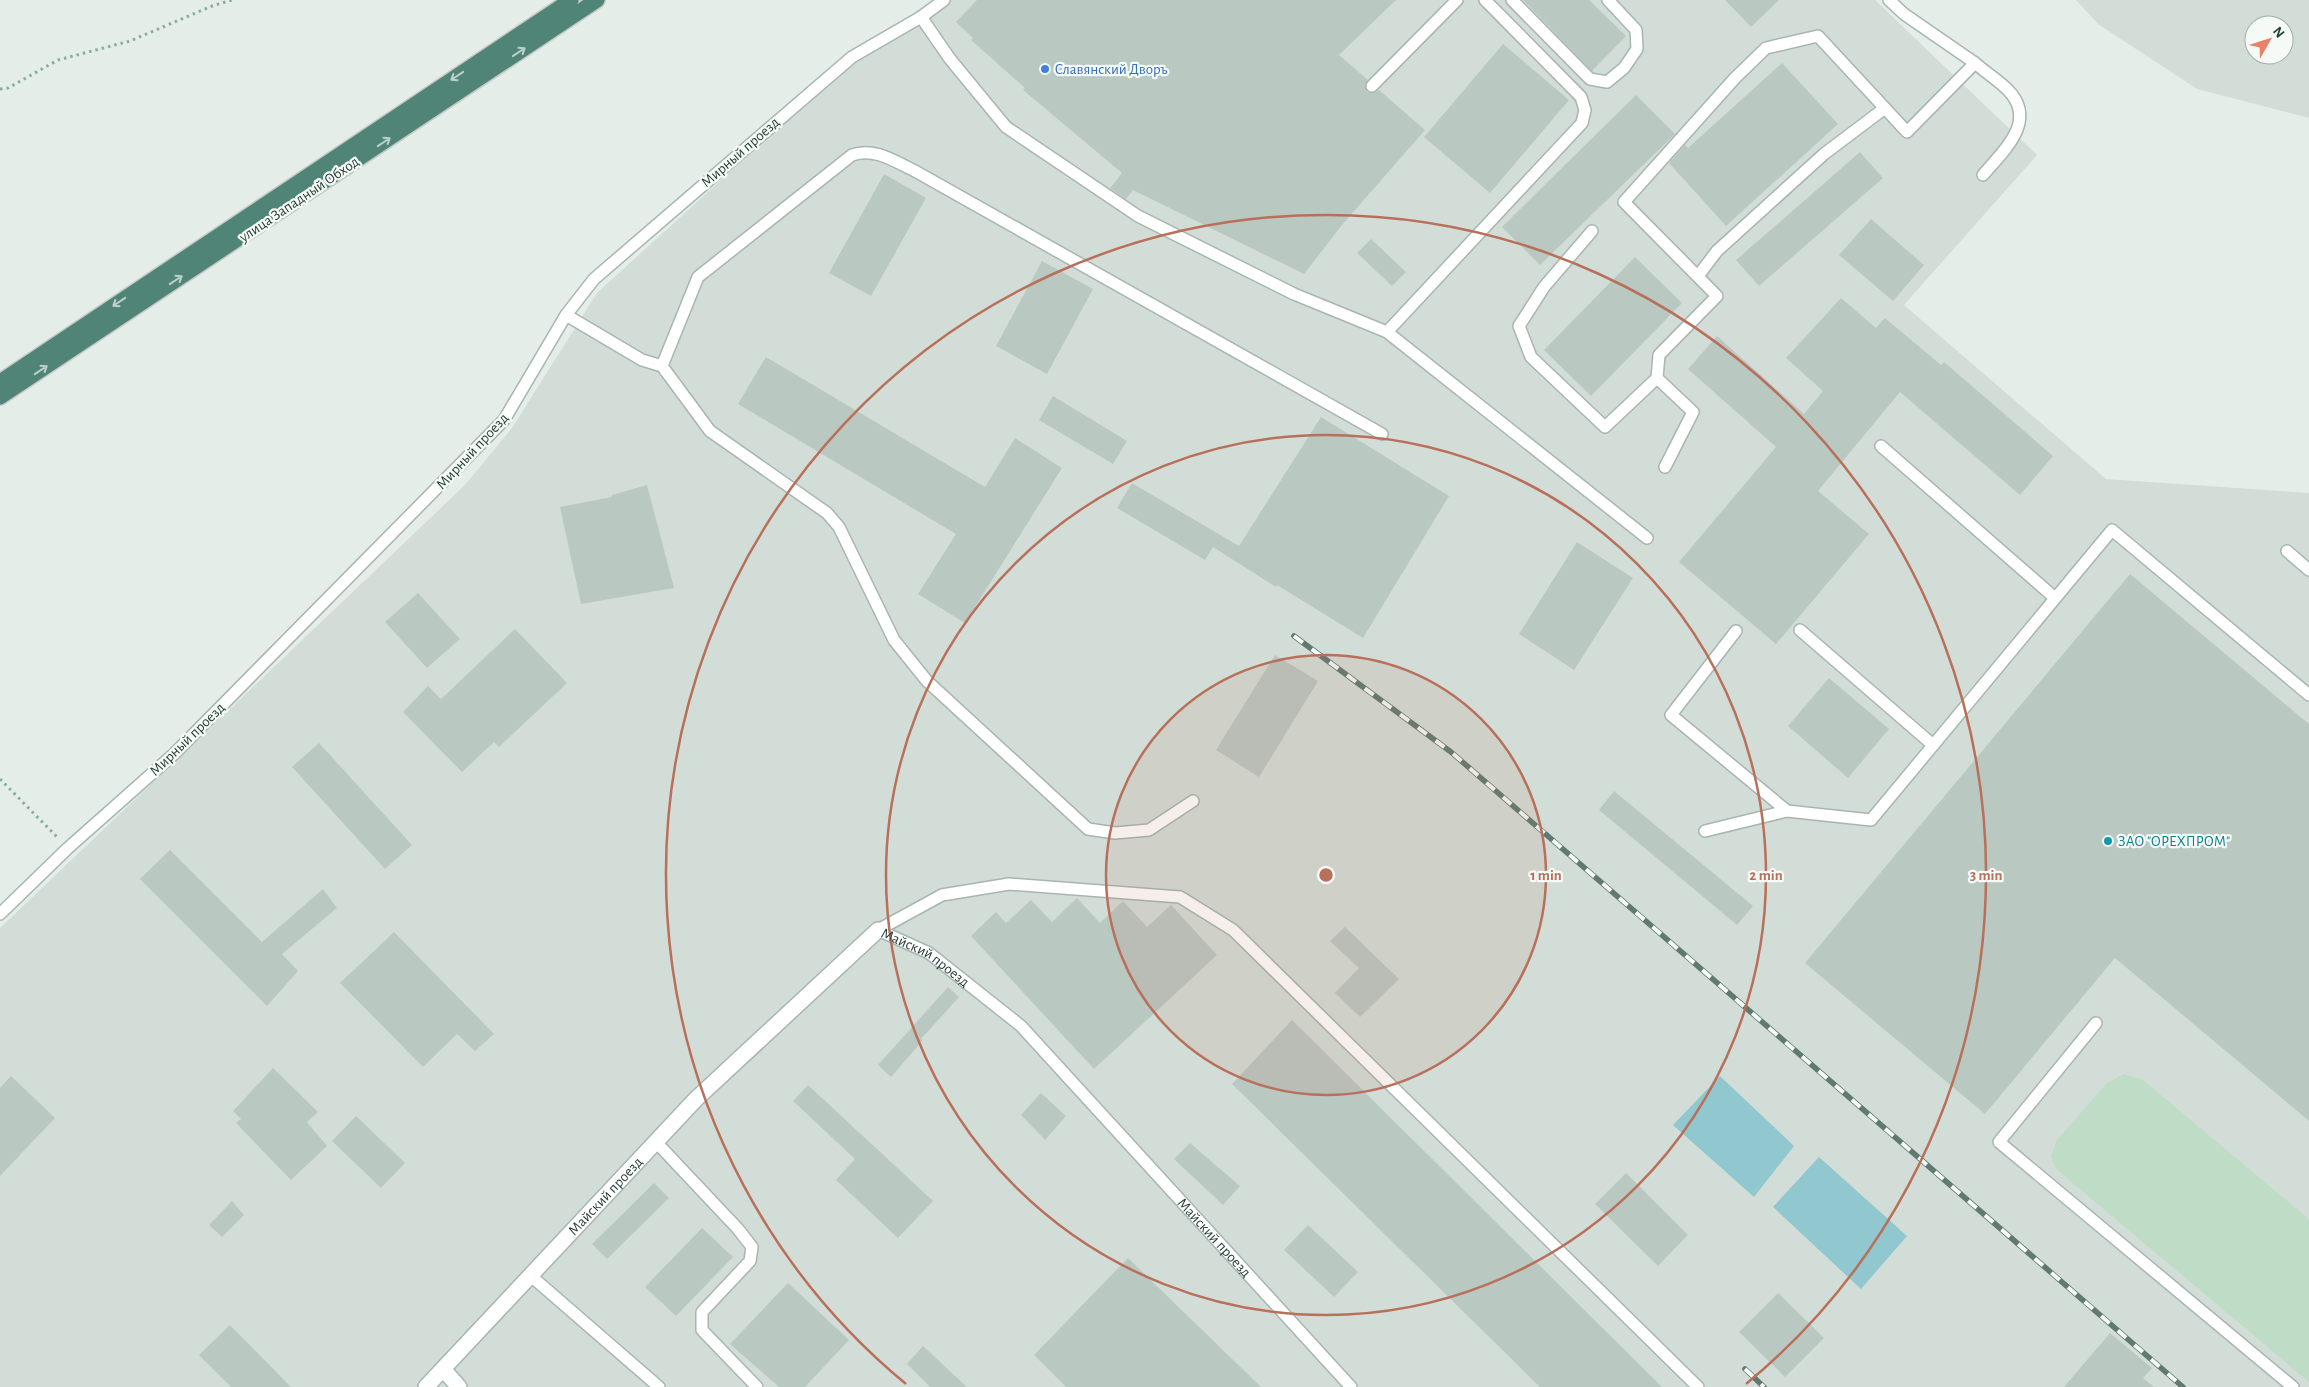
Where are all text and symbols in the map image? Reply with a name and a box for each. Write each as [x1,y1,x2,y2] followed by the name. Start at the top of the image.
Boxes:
[2244,15,2294,65] north arrow
[2270,24,2287,41] text: N
[512,47,526,57] one-way arrow
[1055,62,1167,77] place label: Cлавянский Дворъ
[1039,63,1051,75] marker: Cлавянский Дворъ
[451,71,465,81] one-way arrow
[698,115,782,190] street label: Мирный проезд
[377,137,391,147] one-way arrow
[236,154,362,245] street label: улица Западный Обход
[169,275,183,285] one-way arrow
[112,297,126,308] one-way arrow
[33,365,47,375] one-way arrow
[433,410,511,492] street label: Мирный проезд
[147,700,228,779] street label: Мирный проезд
[2118,834,2230,849] place label: ЗАО "ОРЕХПРОМ"
[2102,835,2114,847] marker: ЗАО "ОРЕХПРОМ"
[1317,866,1335,884] centre of rings
[1530,868,1562,883] text: 1 min
[1749,868,1783,883] text: 2 min
[1970,868,2002,883] text: 3 min
[879,925,972,990] street label: Майский проезд
[566,1154,646,1238] street label: Майский проезд
[1174,1196,1254,1280] street label: Майский проезд

